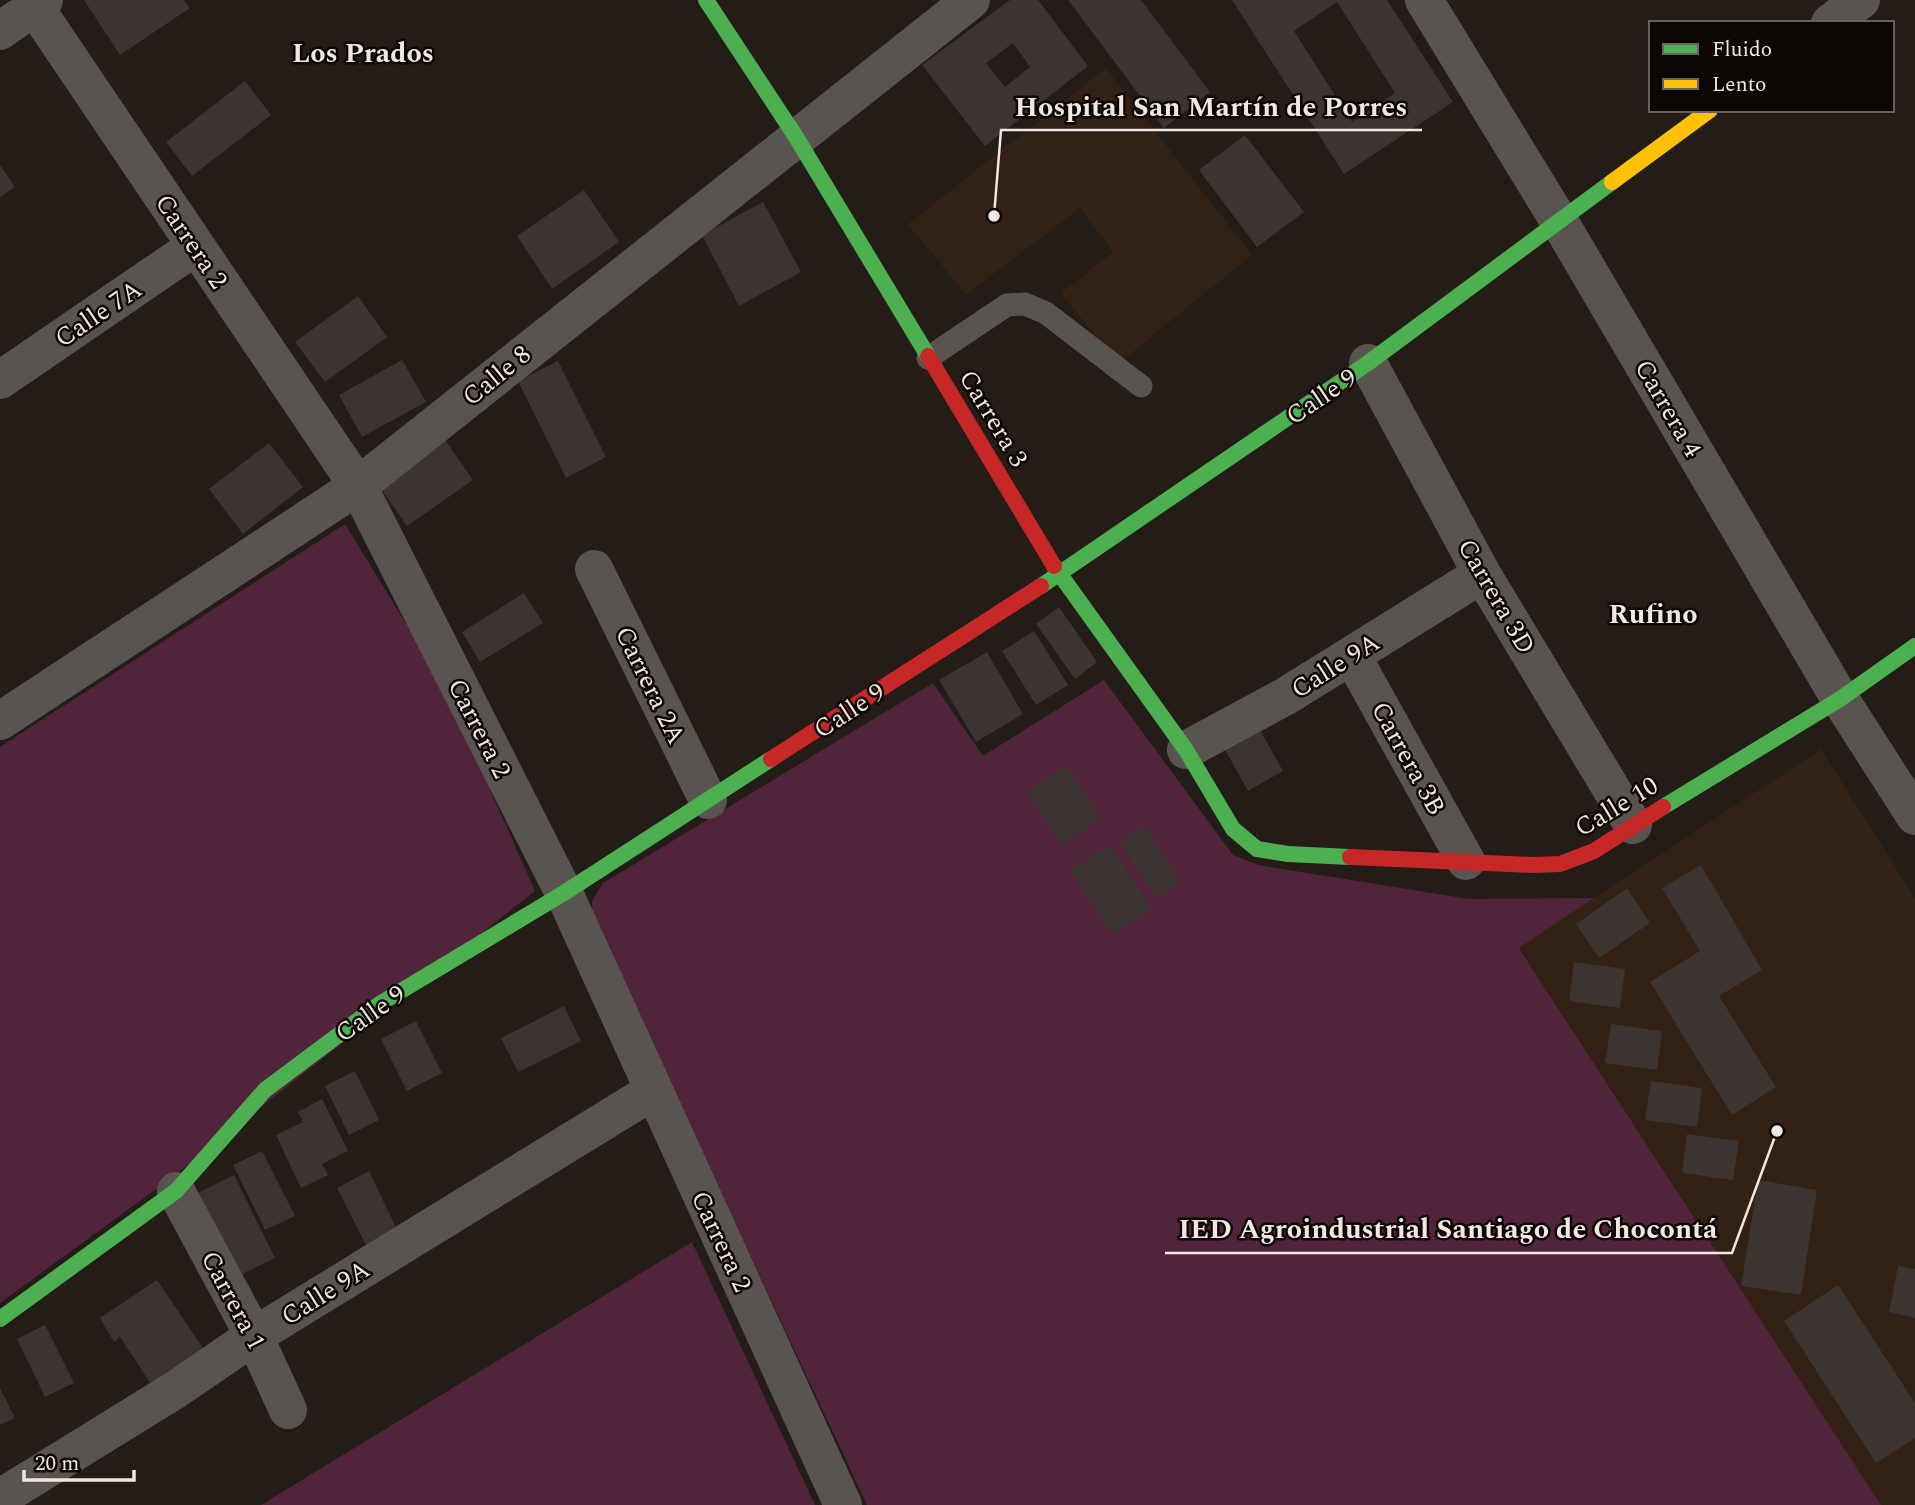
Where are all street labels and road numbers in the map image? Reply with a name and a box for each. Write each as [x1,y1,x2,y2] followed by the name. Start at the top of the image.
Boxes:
[144,186,238,297] street label: Carrera 2
[47,270,151,358] street label: Calle 7A
[453,335,540,416] street label: Calle 8
[1624,352,1712,465] street label: Carrera 4
[1278,358,1365,435] street label: Calle 9
[948,362,1038,475] street label: Carrera 3
[1447,531,1545,662] street label: Carrera 3D
[604,620,696,751] street label: Carrera 2A
[1283,623,1388,709] street label: Calle 9A
[437,671,521,785] street label: Carrera 2
[806,673,893,749] street label: Calle 9
[1360,694,1456,823] street label: Carrera 3B
[1567,766,1666,848] street label: Calle 10
[327,975,414,1053] street label: Calle 9
[680,1184,762,1299] street label: Carrera 2
[190,1244,276,1357] street label: Carrera 1
[273,1250,378,1336] street label: Calle 9A

